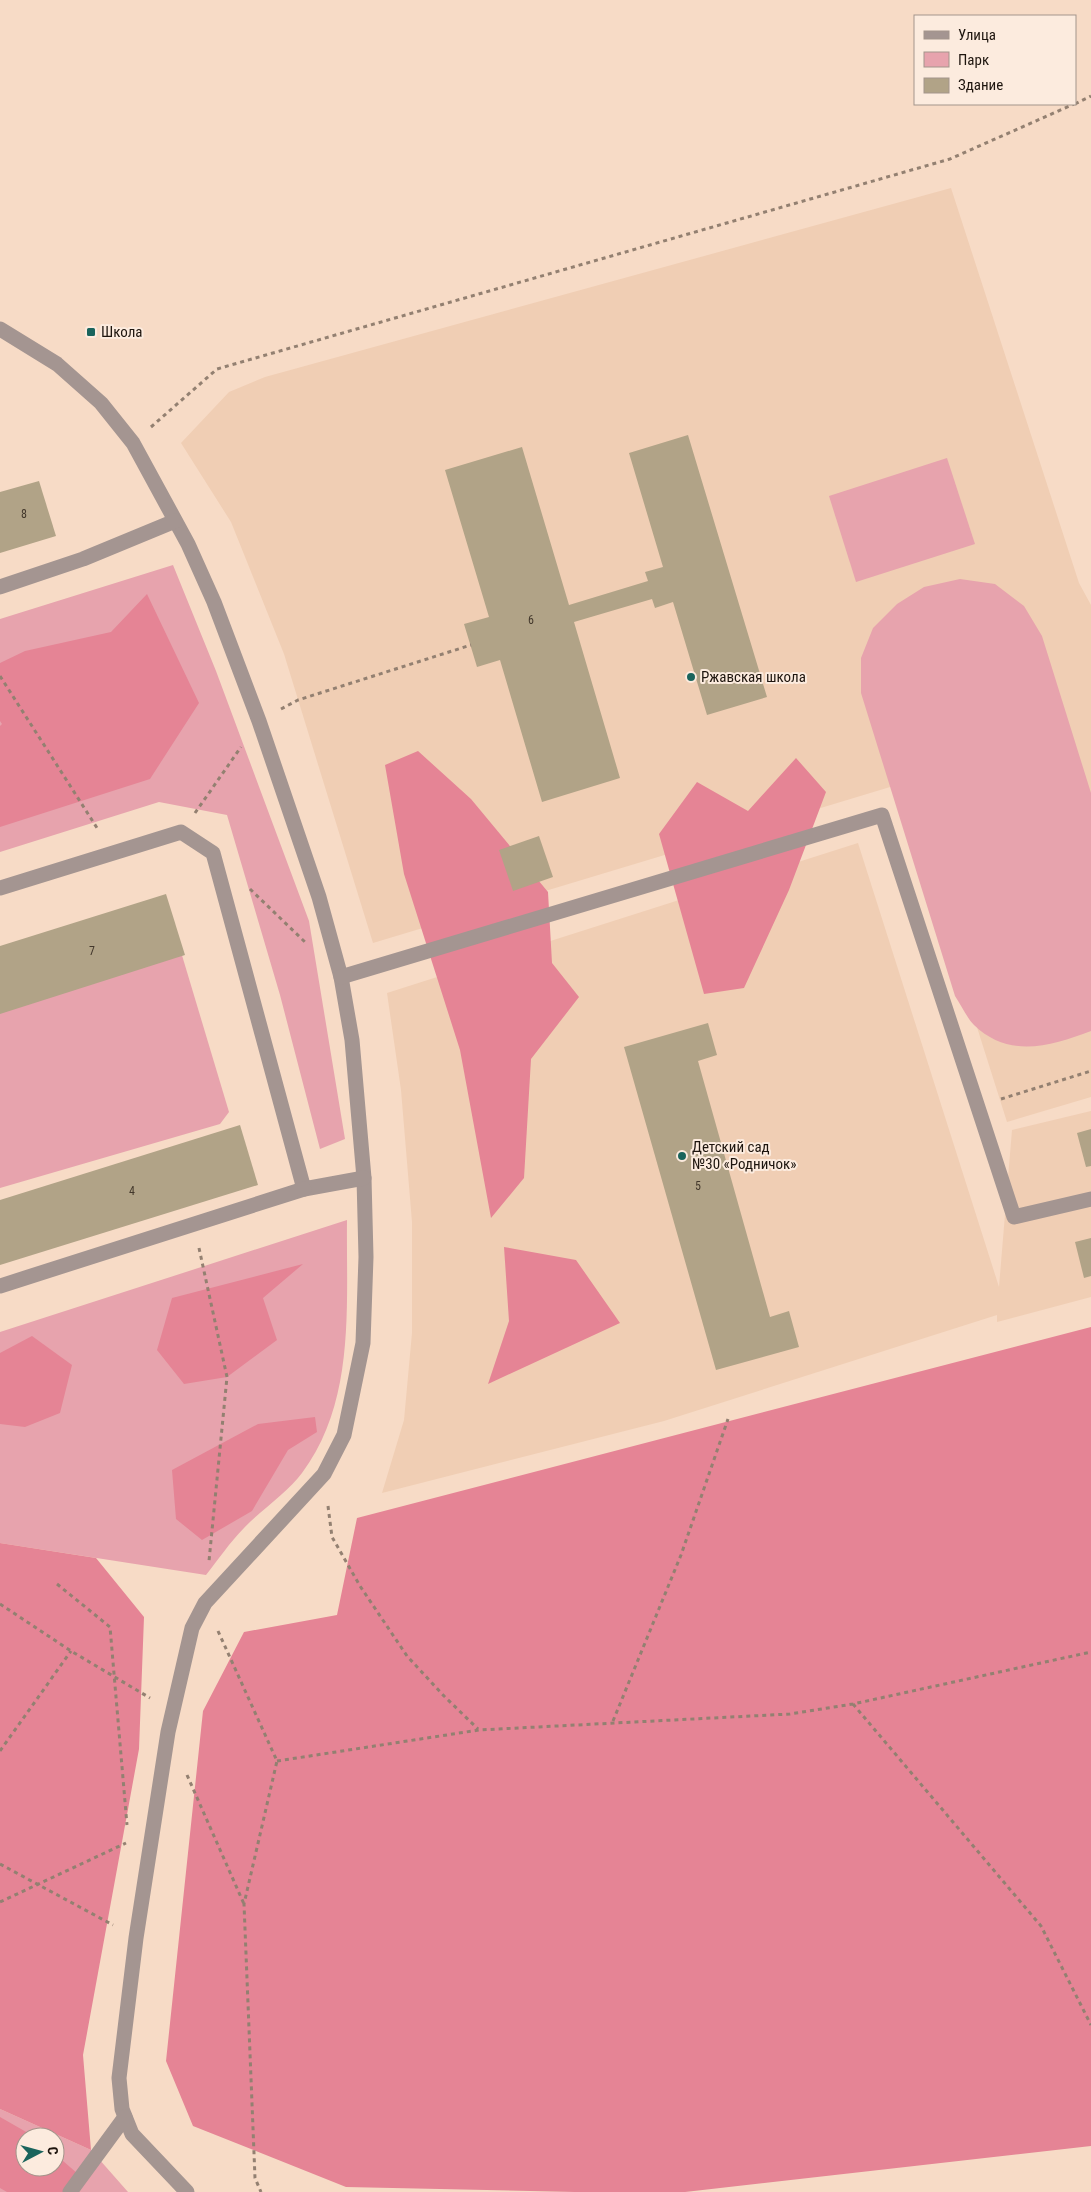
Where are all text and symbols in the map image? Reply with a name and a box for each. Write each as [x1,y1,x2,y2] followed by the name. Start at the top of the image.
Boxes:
[914,15,1076,105] legend
[958,26,996,44] text: Улица
[958,51,989,69] text: Парк
[958,76,1003,94] text: Здание
[101,323,143,341] place label: Школа
[85,326,97,338] marker: Школа
[21,507,27,521] house number: 8
[528,613,534,627] house number: 6
[701,668,806,686] place label: Ржавская школа
[685,671,697,683] marker: Ржавская школа
[89,944,95,958] house number: 7
[692,1138,797,1173] place label: Детский сад №30 «Родничок»
[676,1150,688,1162] marker: Детский сад №30 «Родничок»
[695,1179,701,1193] house number: 5
[129,1184,135,1198] house number: 4
[15,2127,65,2177] north arrow
[45,2146,61,2155] text: С

